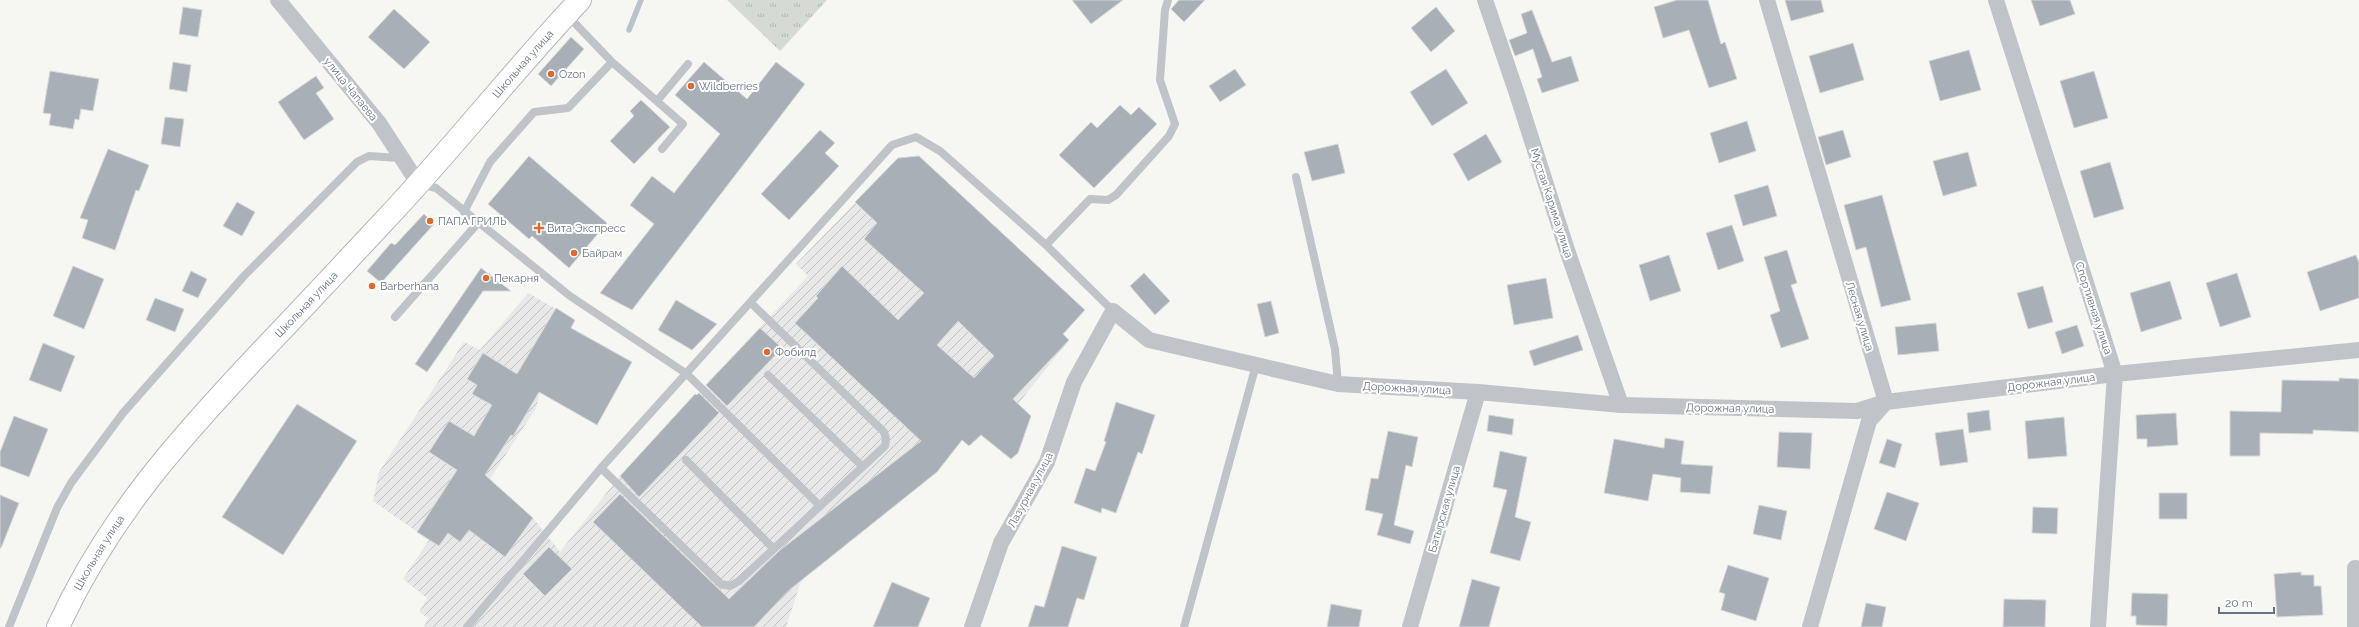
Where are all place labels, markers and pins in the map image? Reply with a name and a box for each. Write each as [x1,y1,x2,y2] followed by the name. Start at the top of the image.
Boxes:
[559,68,586,81] place label: Ozon
[546,69,556,79] marker: Ozon
[699,80,758,93] place label: Wildberries
[686,81,696,91] marker: Wildberries
[438,215,507,228] place label: ПАПА ГРИЛЬ
[425,216,435,226] marker: ПАПА ГРИЛЬ
[547,222,626,235] place label: Вита Экспресс
[534,223,544,233] marker: Вита Экспресс
[582,247,622,260] place label: Байрам
[569,248,579,258] marker: Байрам
[494,272,539,285] place label: Пекарня
[481,273,491,283] marker: Пекарня
[380,280,439,293] place label: Barberhana
[367,281,377,291] marker: Barberhana
[775,346,817,359] place label: Фобилд
[762,347,772,357] marker: Фобилд

